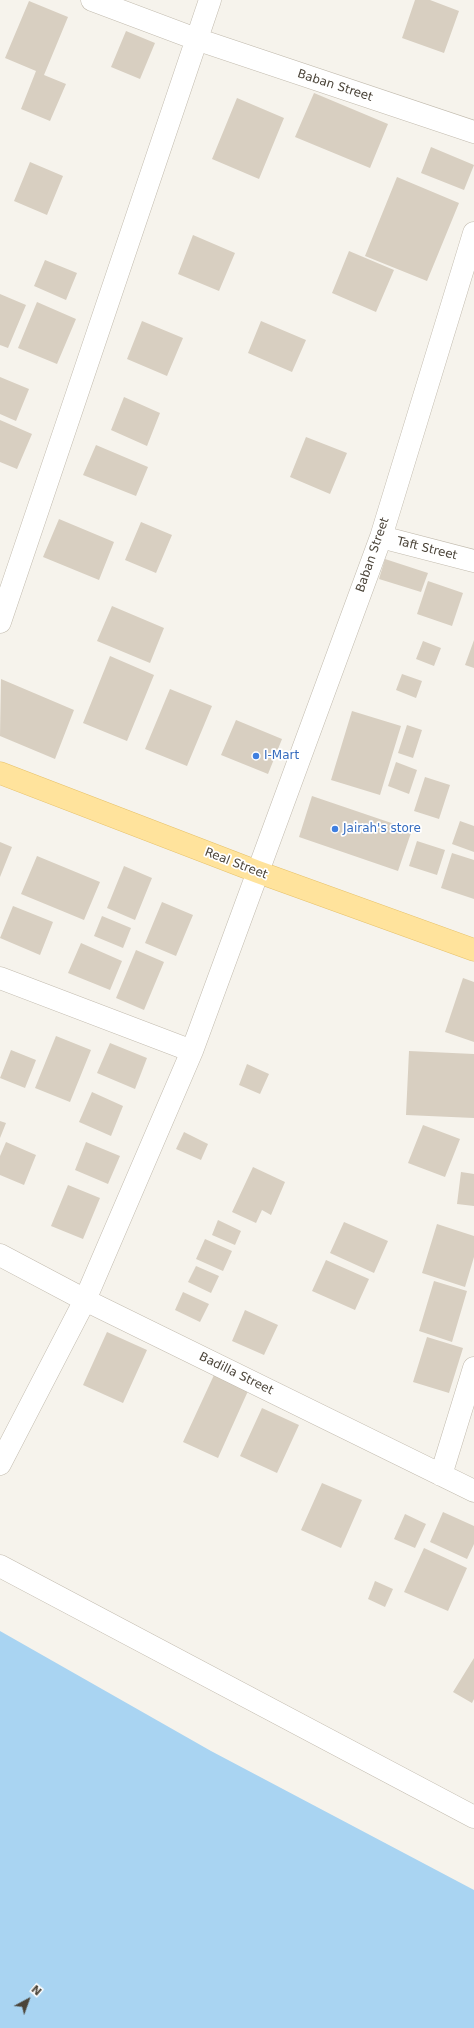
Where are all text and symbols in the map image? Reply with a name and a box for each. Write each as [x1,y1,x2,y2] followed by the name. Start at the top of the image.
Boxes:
[295,67,375,105] street label: Baban Street
[353,516,393,594] street label: Baban Street
[395,535,459,563] street label: Taft Street
[264,749,299,763] place label: I-Mart
[251,751,261,761] marker: I-Mart
[343,822,421,836] place label: Jairah's store
[330,824,340,834] marker: Jairah's store
[203,845,269,883] street label: Real Street
[197,1350,275,1398] street label: Badilla Street
[8,1980,48,2020] north arrow
[28,1983,44,1998] text: N

